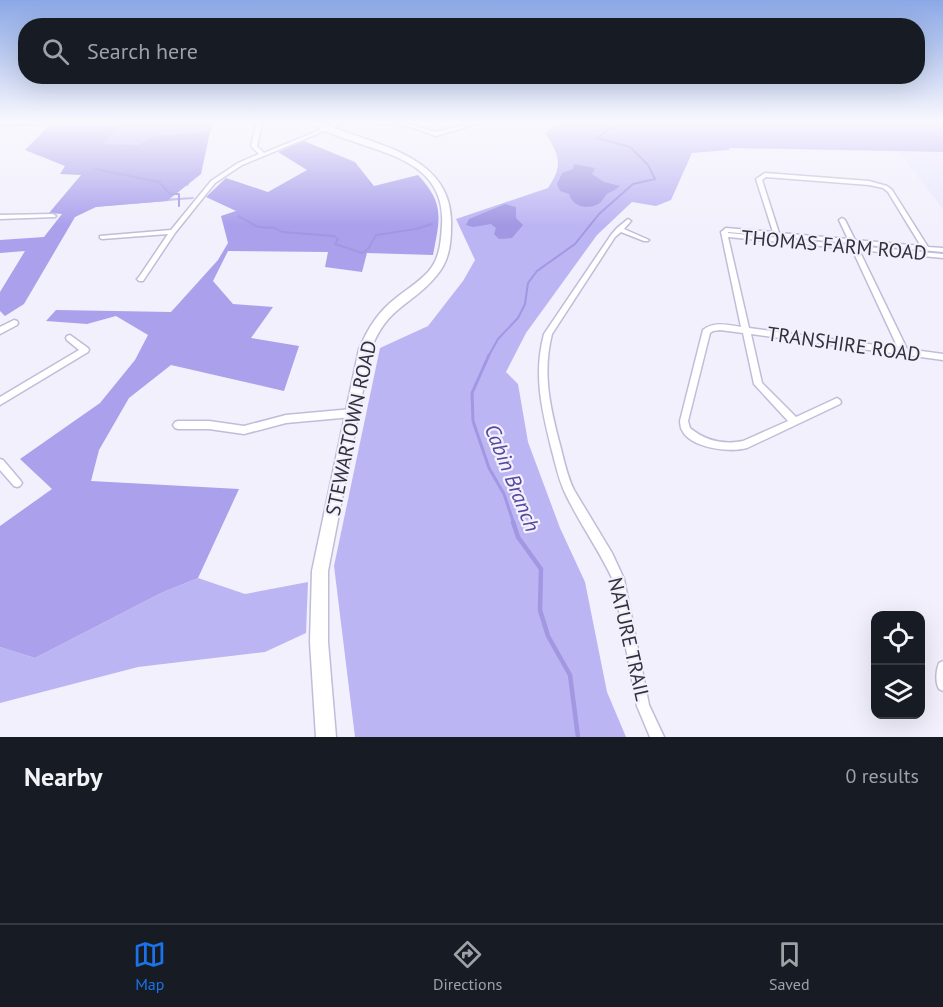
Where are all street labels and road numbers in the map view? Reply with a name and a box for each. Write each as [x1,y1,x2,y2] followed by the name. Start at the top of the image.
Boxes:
[740,224,928,266] street label: THOMAS FARM ROAD
[766,320,922,368] street label: TRANSHIRE ROAD
[320,338,382,518] street label: STEWARTOWN ROAD
[602,575,656,703] street label: NATURE TRAIL

